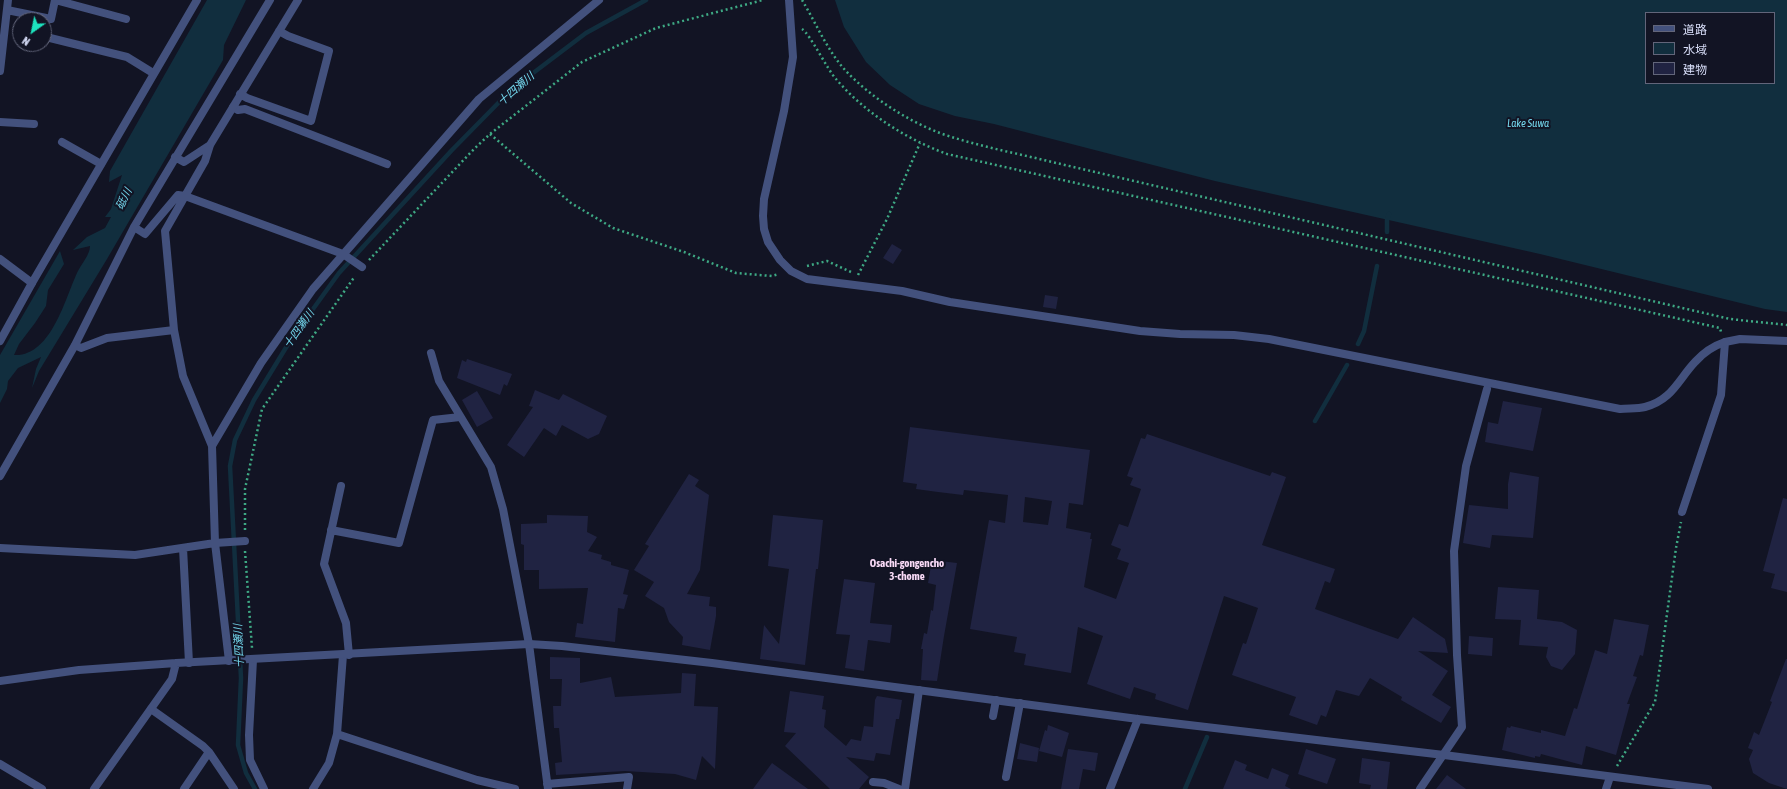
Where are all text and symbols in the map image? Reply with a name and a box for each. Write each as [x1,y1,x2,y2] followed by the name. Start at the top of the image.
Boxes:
[12,12,52,52] north arrow
[1645,12,1775,84] legend
[1683,23,1707,37] text: 道路
[20,34,32,48] text: N
[1683,43,1707,57] text: 水域
[1683,63,1707,77] text: 建物
[495,70,537,108] water label: 十四瀬川
[1507,117,1549,131] water label: Lake Suwa
[113,186,135,212] water label: 砥川
[281,307,317,351] water label: 十四瀬川
[870,557,944,583] district label: Osachi-gongencho 3-chome
[231,624,247,668] water label: 十四瀬川

